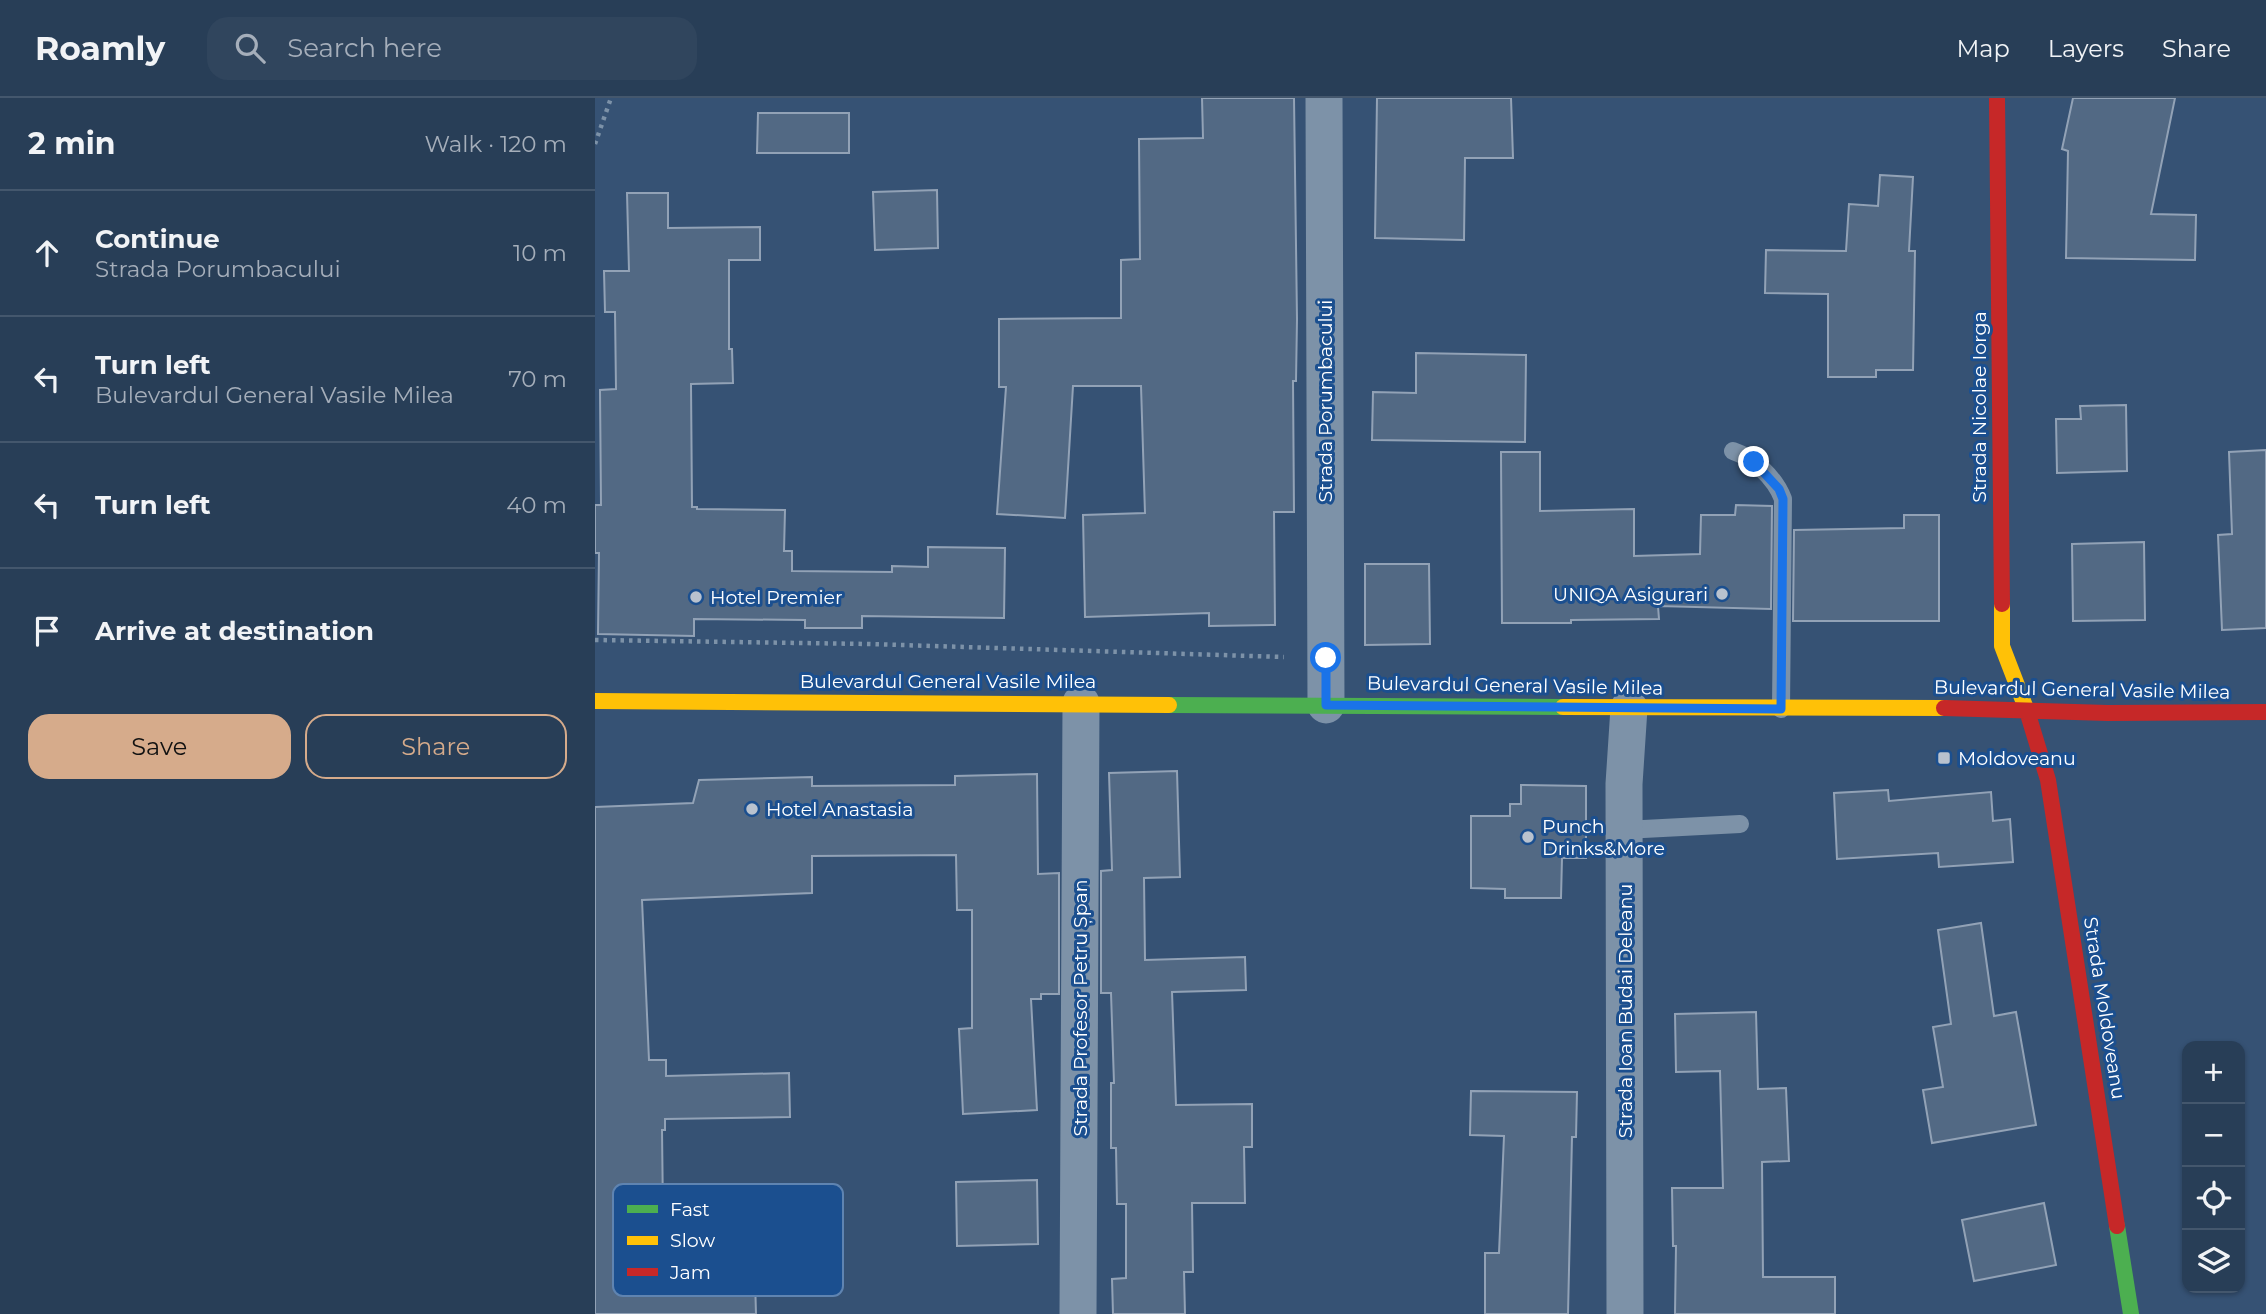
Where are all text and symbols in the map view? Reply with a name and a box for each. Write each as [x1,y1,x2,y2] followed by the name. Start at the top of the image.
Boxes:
[207,17,697,80] search box
[35,28,165,68] text: Roamly
[231,29,269,67] icon: search
[287,32,442,64] text: Search here
[1956,34,2010,63] text: Map
[2048,34,2124,63] text: Layers
[2162,34,2231,63] text: Share
[28,125,115,162] text: 2 min
[424,130,567,158] text: Walk · 120 m
[95,223,220,255] text: Continue
[28,234,66,272] icon: ahead
[513,239,567,267] text: 10 m
[95,255,341,283] text: Strada Porumbacului
[1314,300,1337,502] street label: Strada Porumbacului
[1968,311,1991,503] street label: Strada Nicolae Iorga
[95,349,211,381] text: Turn left
[28,360,66,398] icon: left
[508,365,567,393] text: 70 m
[95,381,454,409] text: Bulevardul General Vasile Milea
[1738,446,1769,477] route end
[28,486,66,524] icon: left
[95,489,211,521] text: Turn left
[506,491,567,519] text: 40 m
[1553,583,1708,606] place label: UNIQA Asigurari
[710,586,843,609] place label: Hotel Premier
[1714,586,1730,602] marker: UNIQA Asigurari
[688,589,704,605] marker: Hotel Premier
[28,612,66,650] icon: arrive
[95,615,374,647] text: Arrive at destination
[1310,642,1341,673] route start
[800,670,1096,693] street label: Bulevardul General Vasile Milea
[1367,671,1663,700] street label: Bulevardul General Vasile Milea
[1934,675,2230,704] street label: Bulevardul General Vasile Milea
[28,714,291,779] button: Save
[305,714,567,779] button: Share
[1958,747,2076,770] place label: Moldoveanu
[1936,750,1952,766] marker: Moldoveanu
[766,798,913,821] place label: Hotel Anastasia
[744,801,760,817] marker: Hotel Anastasia
[1542,815,1665,860] place label: Punch Drinks&More
[1520,829,1536,845] marker: Punch Drinks&More
[1069,879,1093,1137] street label: Strada Profesor Petru Șpan
[1614,884,1637,1138] street label: Strada Ioan Budai Deleanu
[2079,915,2130,1101] street label: Strada Moldoveanu
[2182,1041,2245,1293] map controls
[2182,1041,2245,1104] button: +
[2182,1104,2245,1167] button: −
[2182,1167,2245,1230] button: locate
[613,1184,843,1296] legend
[670,1198,710,1221] text: Fast
[670,1229,715,1252] text: Slow
[2182,1230,2245,1293] button: layers
[669,1261,711,1284] text: Jam

